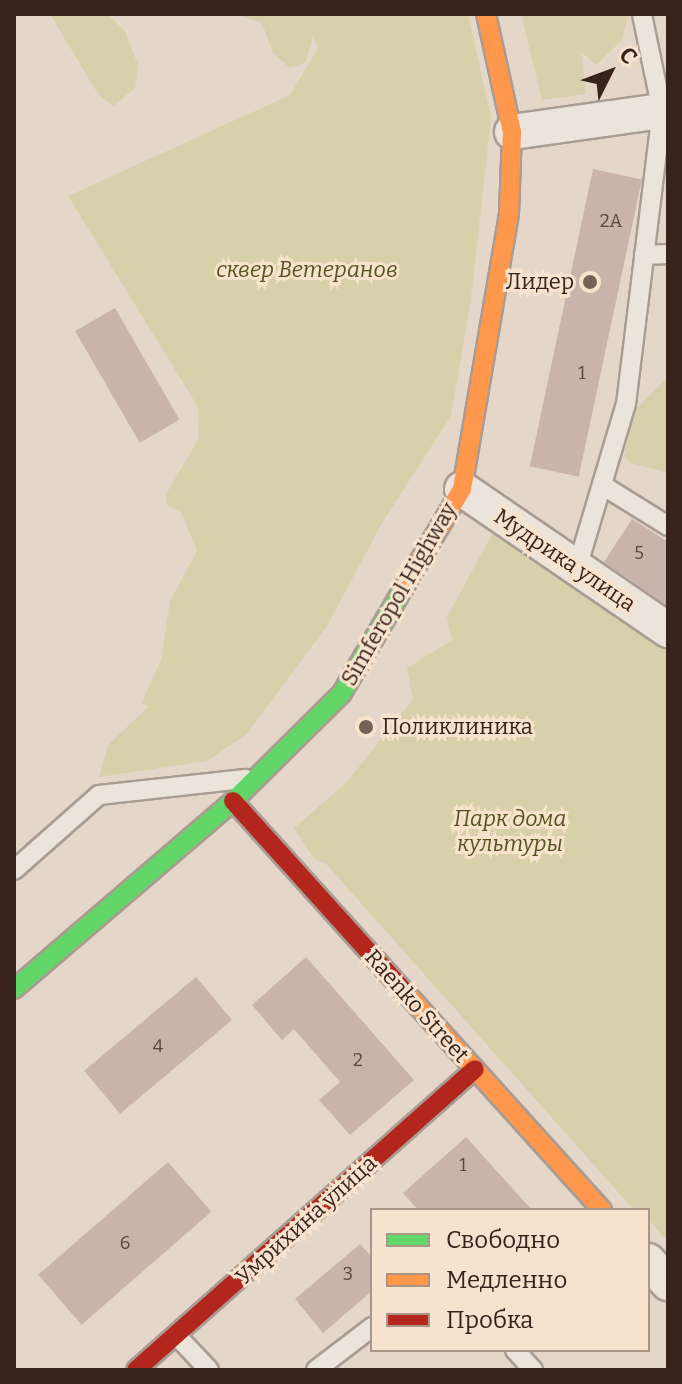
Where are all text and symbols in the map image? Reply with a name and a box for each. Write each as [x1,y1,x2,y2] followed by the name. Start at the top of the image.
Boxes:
[570,32,650,112] north arrow
[614,41,643,70] text: С
[600,210,622,232] house number: 2А
[216,257,398,283] park label: сквер Ветеранов
[506,269,574,295] place label: Лидер
[581,273,599,291] marker: Лидер
[578,362,586,384] house number: 1
[336,498,462,690] street label: Simferopol Highway
[489,503,641,617] street label: Мудрика улица
[634,542,644,564] house number: 5
[382,714,533,740] place label: Поликлиника
[357,718,375,736] marker: Поликлиника
[454,805,566,856] park label: Парк дома культуры
[359,944,475,1068] street label: Raenko Street
[153,1035,163,1057] house number: 4
[353,1049,363,1071] house number: 2
[230,1150,382,1290] street label: Умрихина улица
[459,1154,467,1176] house number: 1
[370,1208,650,1352] legend
[446,1226,560,1254] text: Свободно
[120,1232,130,1254] house number: 6
[343,1263,353,1285] house number: 3
[446,1266,567,1294] text: Медленно
[446,1306,533,1334] text: Пробка

